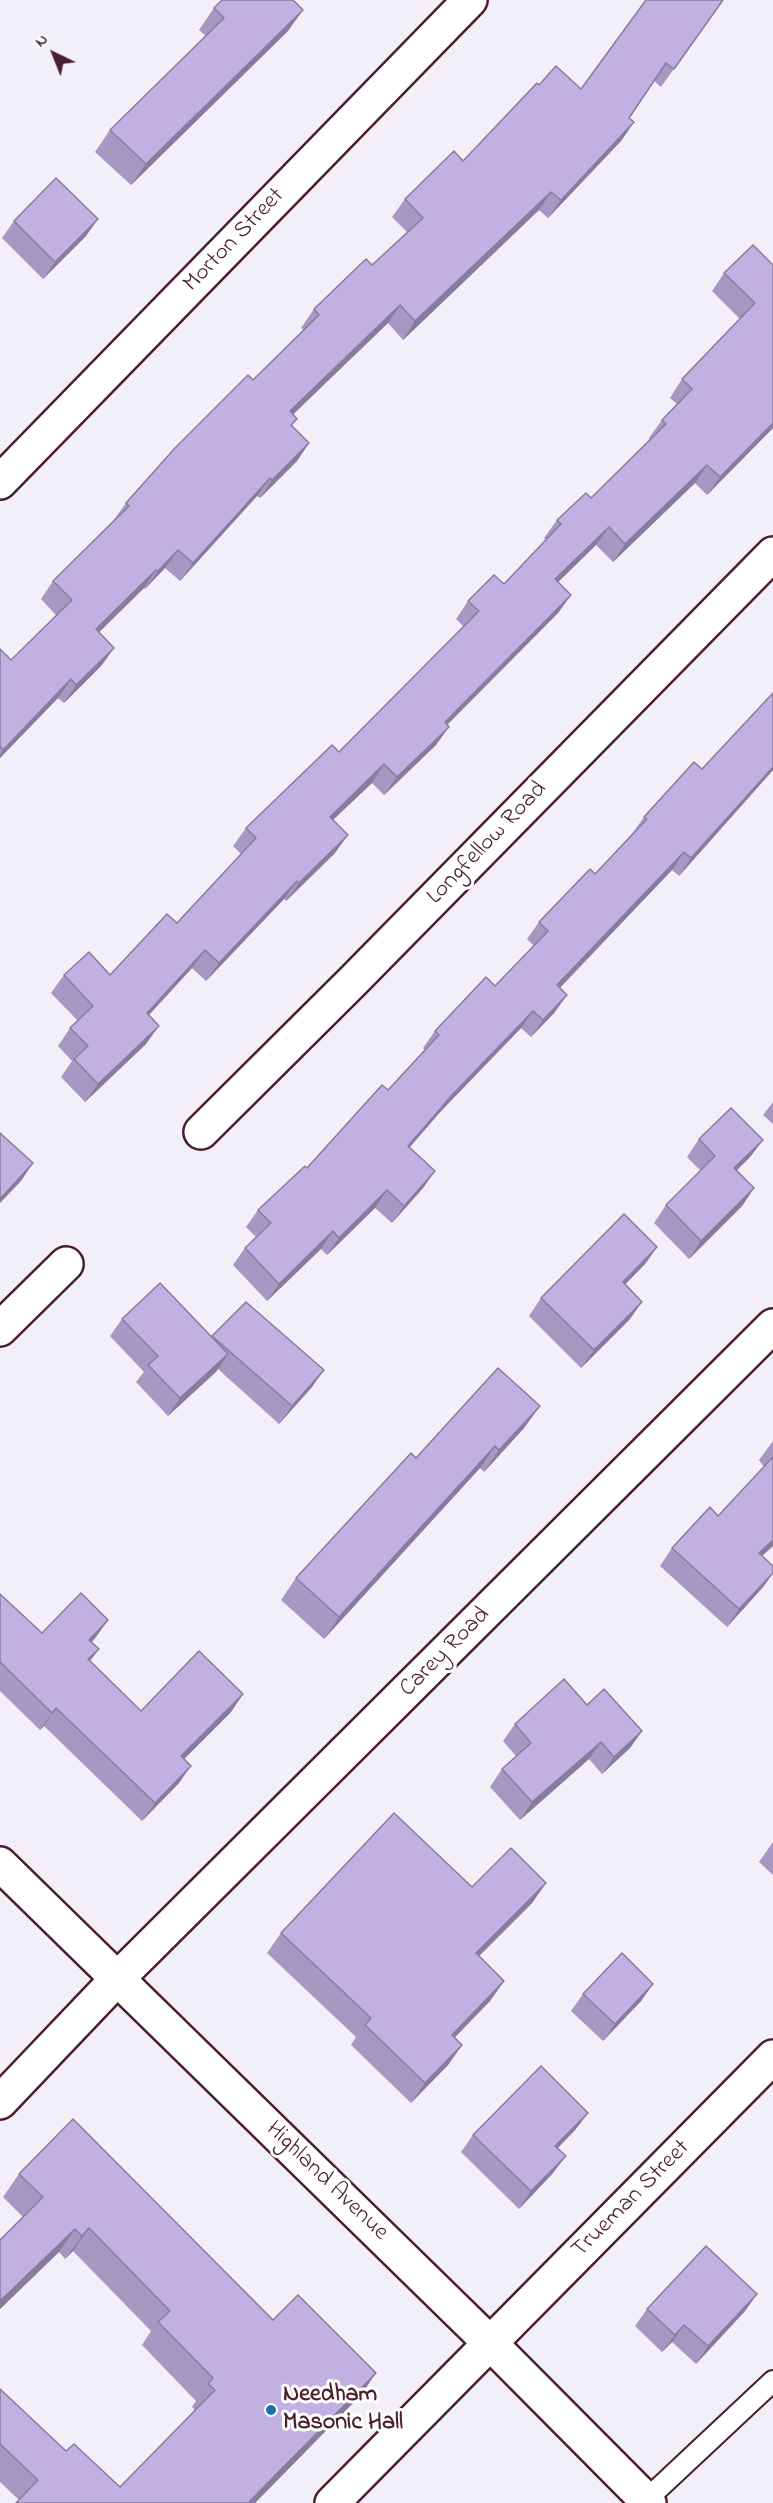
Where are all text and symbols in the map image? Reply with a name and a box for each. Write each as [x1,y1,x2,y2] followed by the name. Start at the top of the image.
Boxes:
[24,24,84,84] north arrow
[30,28,54,53] text: N
[178,183,292,299] street label: Morton Street
[422,776,554,912] street label: Longfellow Road
[395,1602,497,1704] street label: Carey Road
[259,2116,393,2248] street label: Highland Avenue
[567,2135,697,2265] street label: Trueman Street
[283,2382,403,2438] place label: Needham Masonic Hall
[264,2403,278,2417] marker: Needham Masonic Hall

